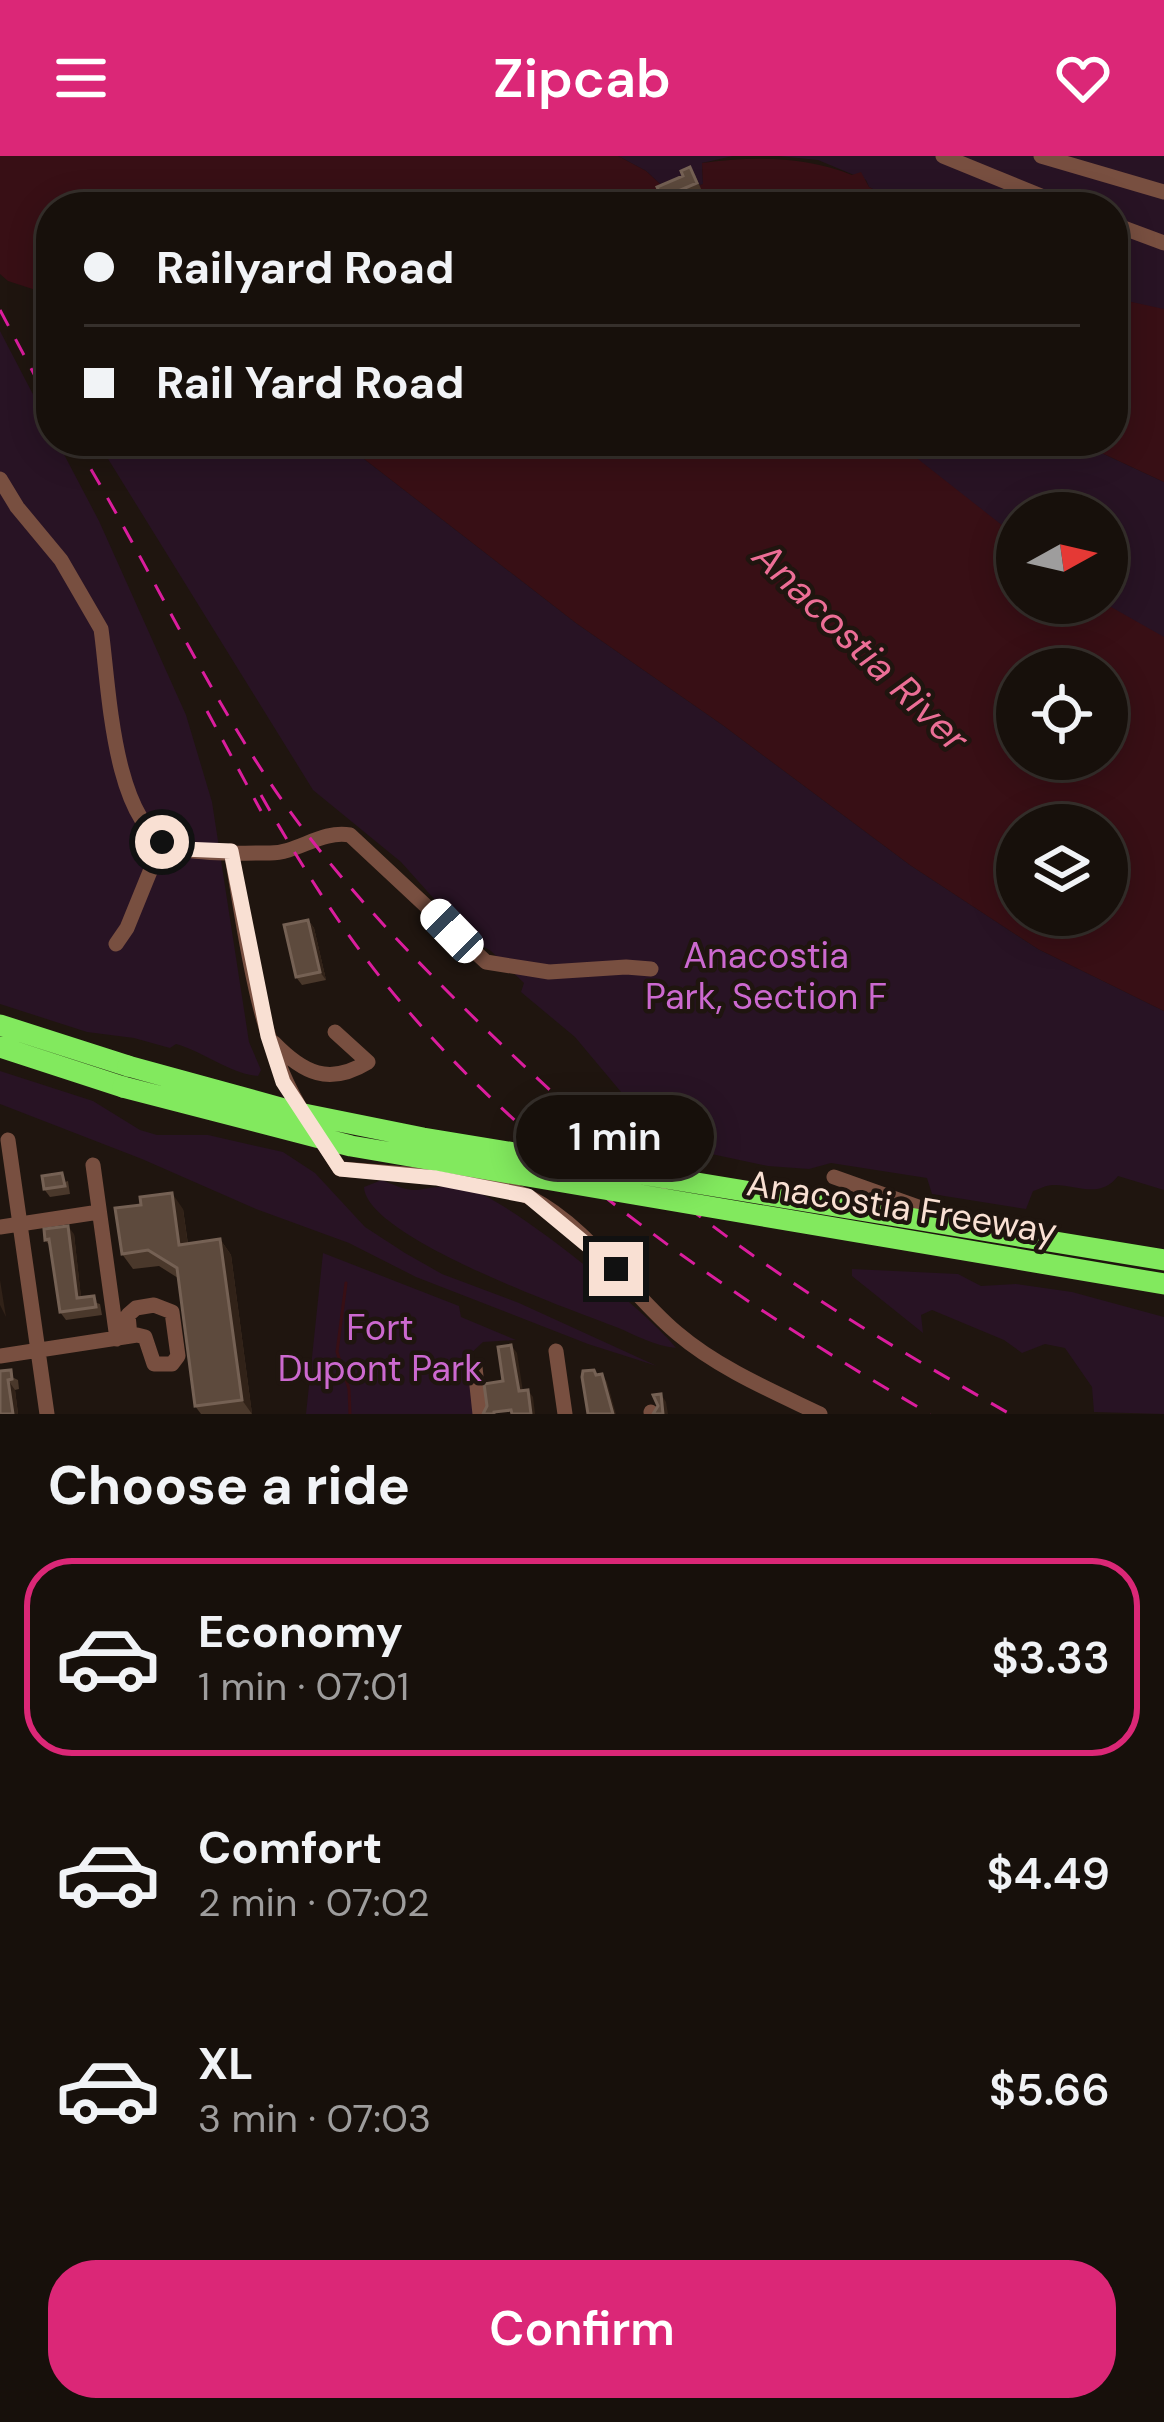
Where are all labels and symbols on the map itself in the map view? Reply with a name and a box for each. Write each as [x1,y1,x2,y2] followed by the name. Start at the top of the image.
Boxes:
[996,492,1128,624] north arrow
[741,530,981,764] water label: Anacostia River
[135,815,189,869] route start
[414,893,490,969] car
[645,932,887,1020] park label: Anacostia Park, Section F
[517,1095,715,1179] callout: 1 min
[744,1159,1060,1255] street label: Anacostia Freeway
[589,1242,643,1296] route end
[278,1304,482,1392] park label: Fort Dupont Park

